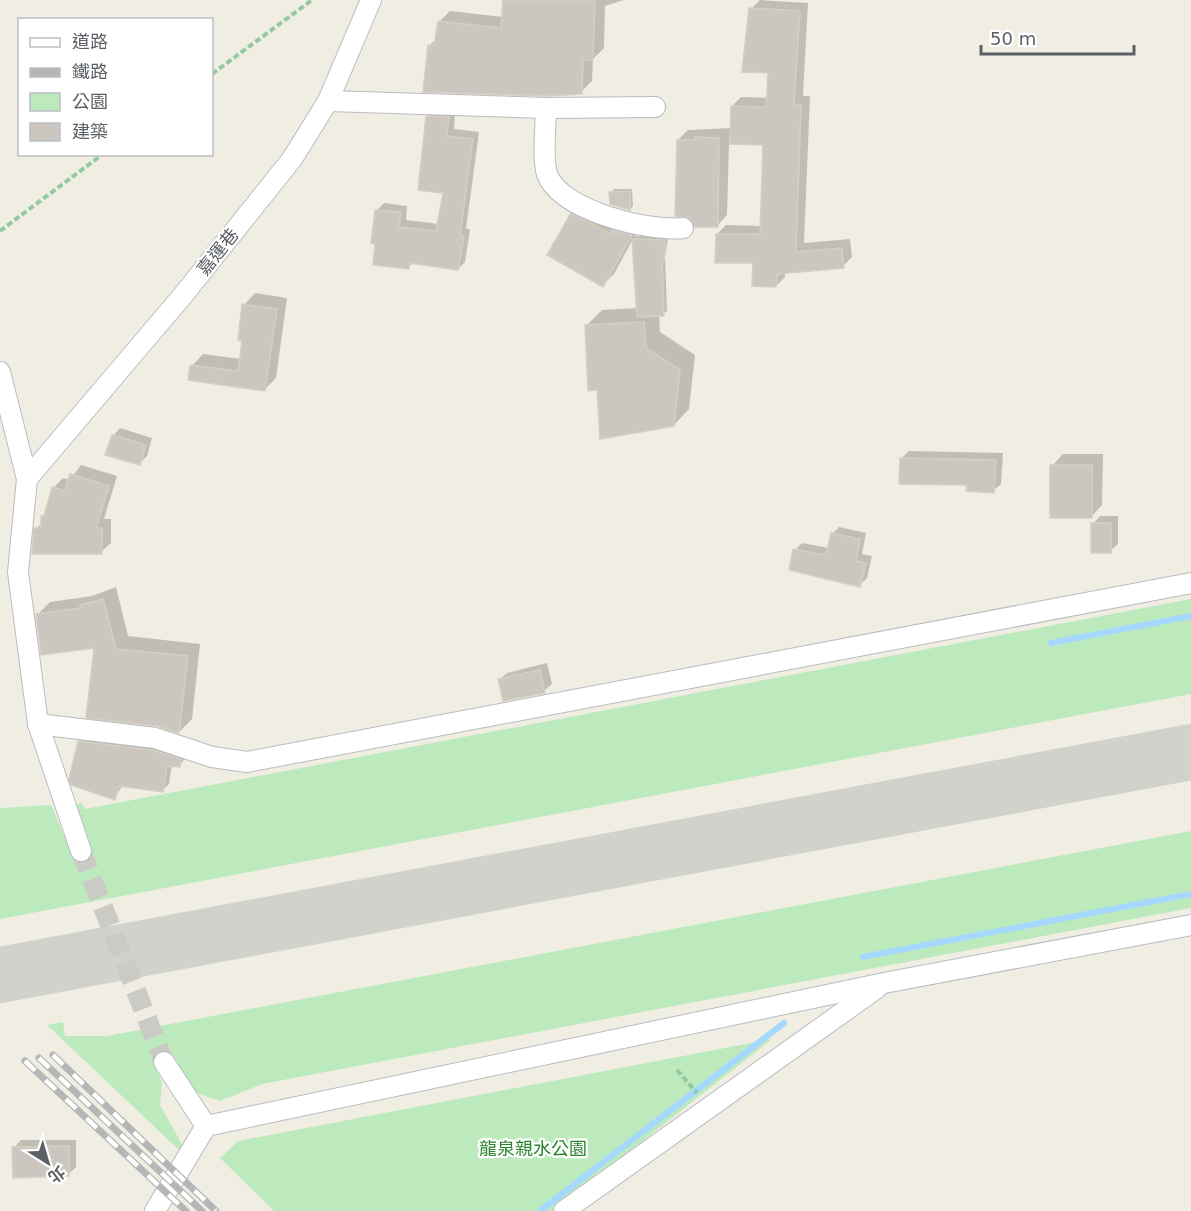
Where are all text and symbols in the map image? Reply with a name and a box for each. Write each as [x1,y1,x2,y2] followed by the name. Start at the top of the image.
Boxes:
[18,18,213,156] legend
[981,18,1134,56] scale bar
[990,28,1036,49] text: 50 m
[72,31,108,52] text: 道路
[72,61,108,82] text: 鐵路
[72,91,108,112] text: 公園
[72,121,108,142] text: 建築
[192,224,243,279] street label: 嘉運巷
[18,1133,78,1193] north arrow
[479,1138,587,1159] park label: 龍泉親水公園
[45,1162,69,1187] text: 北

